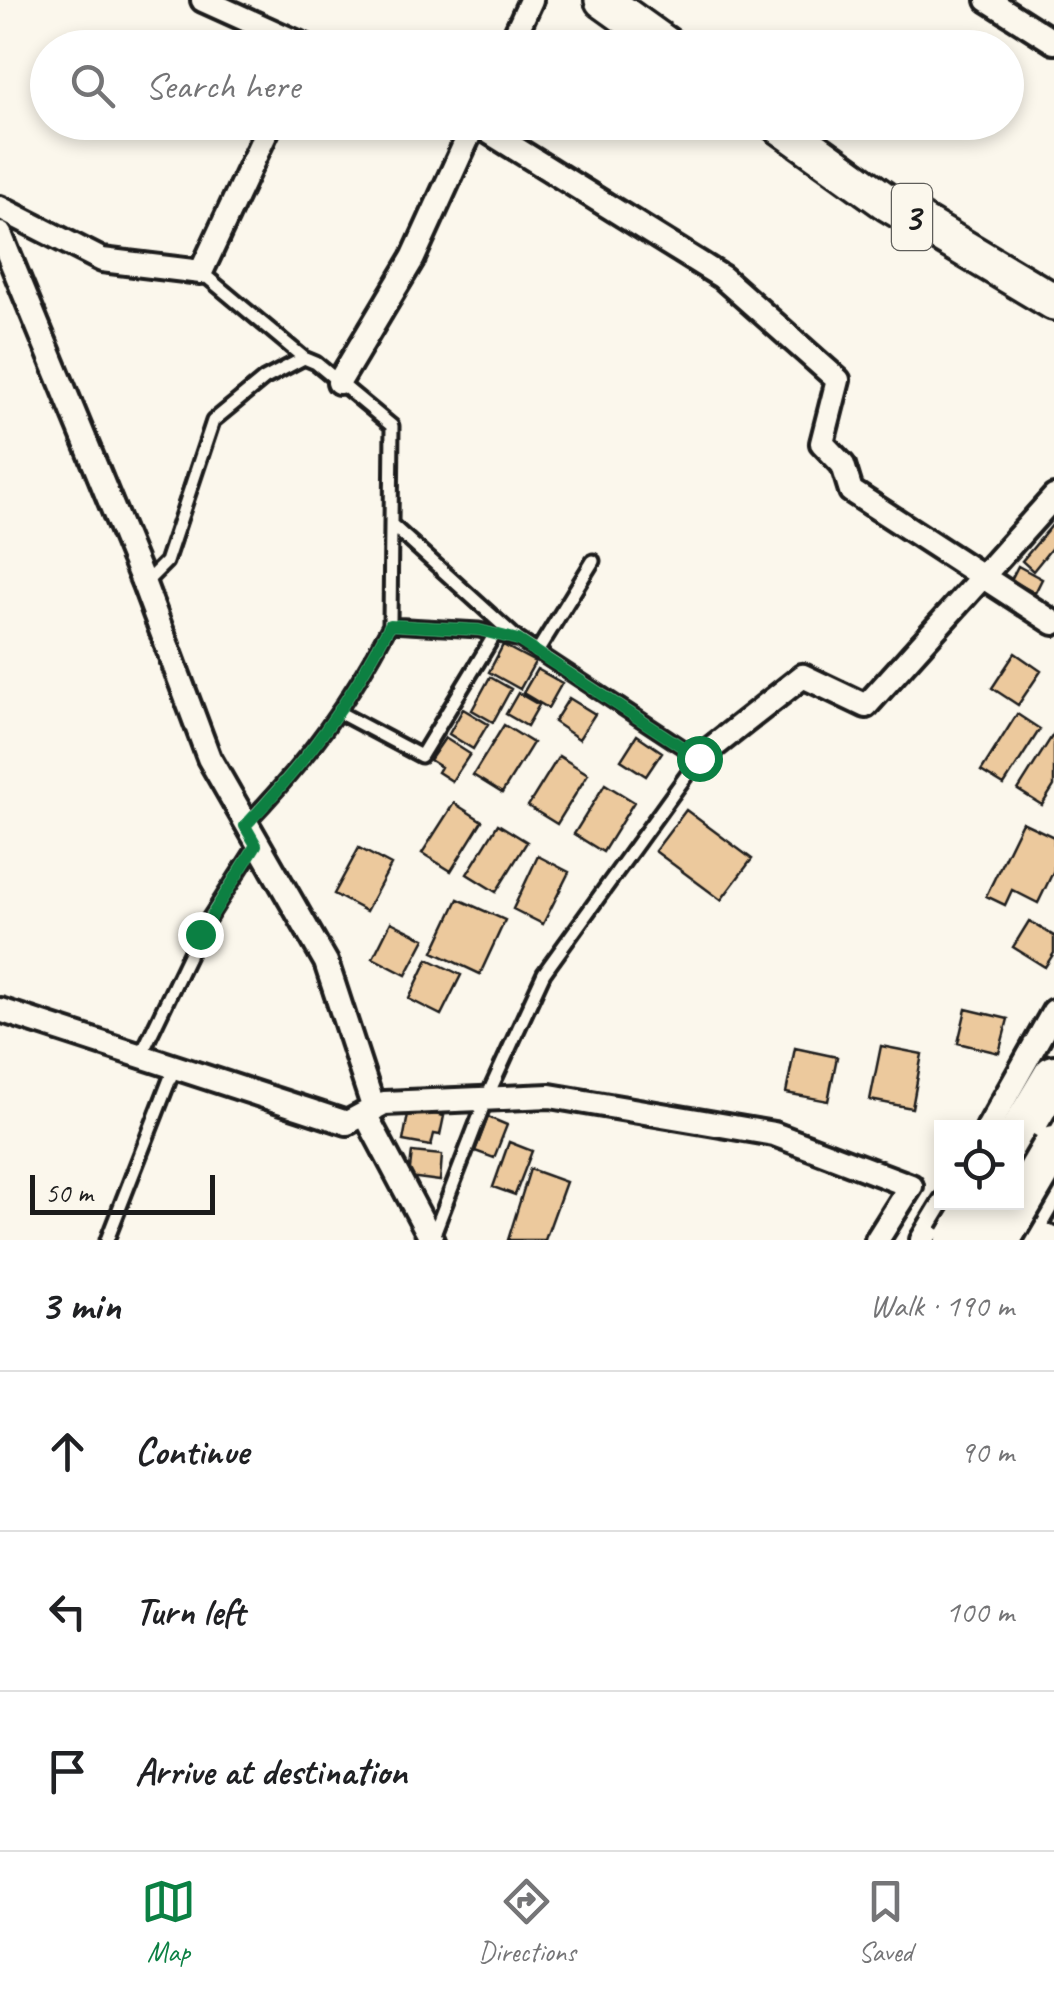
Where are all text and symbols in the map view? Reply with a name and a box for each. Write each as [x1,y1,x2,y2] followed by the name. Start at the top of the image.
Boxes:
[30,30,1024,140] search box
[65,58,120,113] icon: search
[145,62,300,109] text: Search here
[892,184,932,250] road number: 3
[677,736,723,782] route start
[178,912,224,958] route end
[934,1120,1024,1210] map controls
[934,1120,1024,1210] button: locate
[30,1170,215,1214] scale bar
[45,1175,93,1210] text: 50 m
[40,1279,120,1332] text: 3 min
[870,1285,1014,1326] text: Walk · 190 m
[40,1424,95,1479] icon: ahead
[135,1428,249,1475] text: Continue
[960,1431,1014,1472] text: 90 m
[40,1584,95,1639] icon: left
[135,1588,245,1635] text: Turn left
[945,1591,1014,1632] text: 100 m
[40,1744,95,1799] icon: arrive
[135,1748,407,1795] text: Arrive at destination
[141,1874,196,1969] tab: Map
[478,1874,576,1969] tab: Directions
[858,1874,913,1969] tab: Saved

